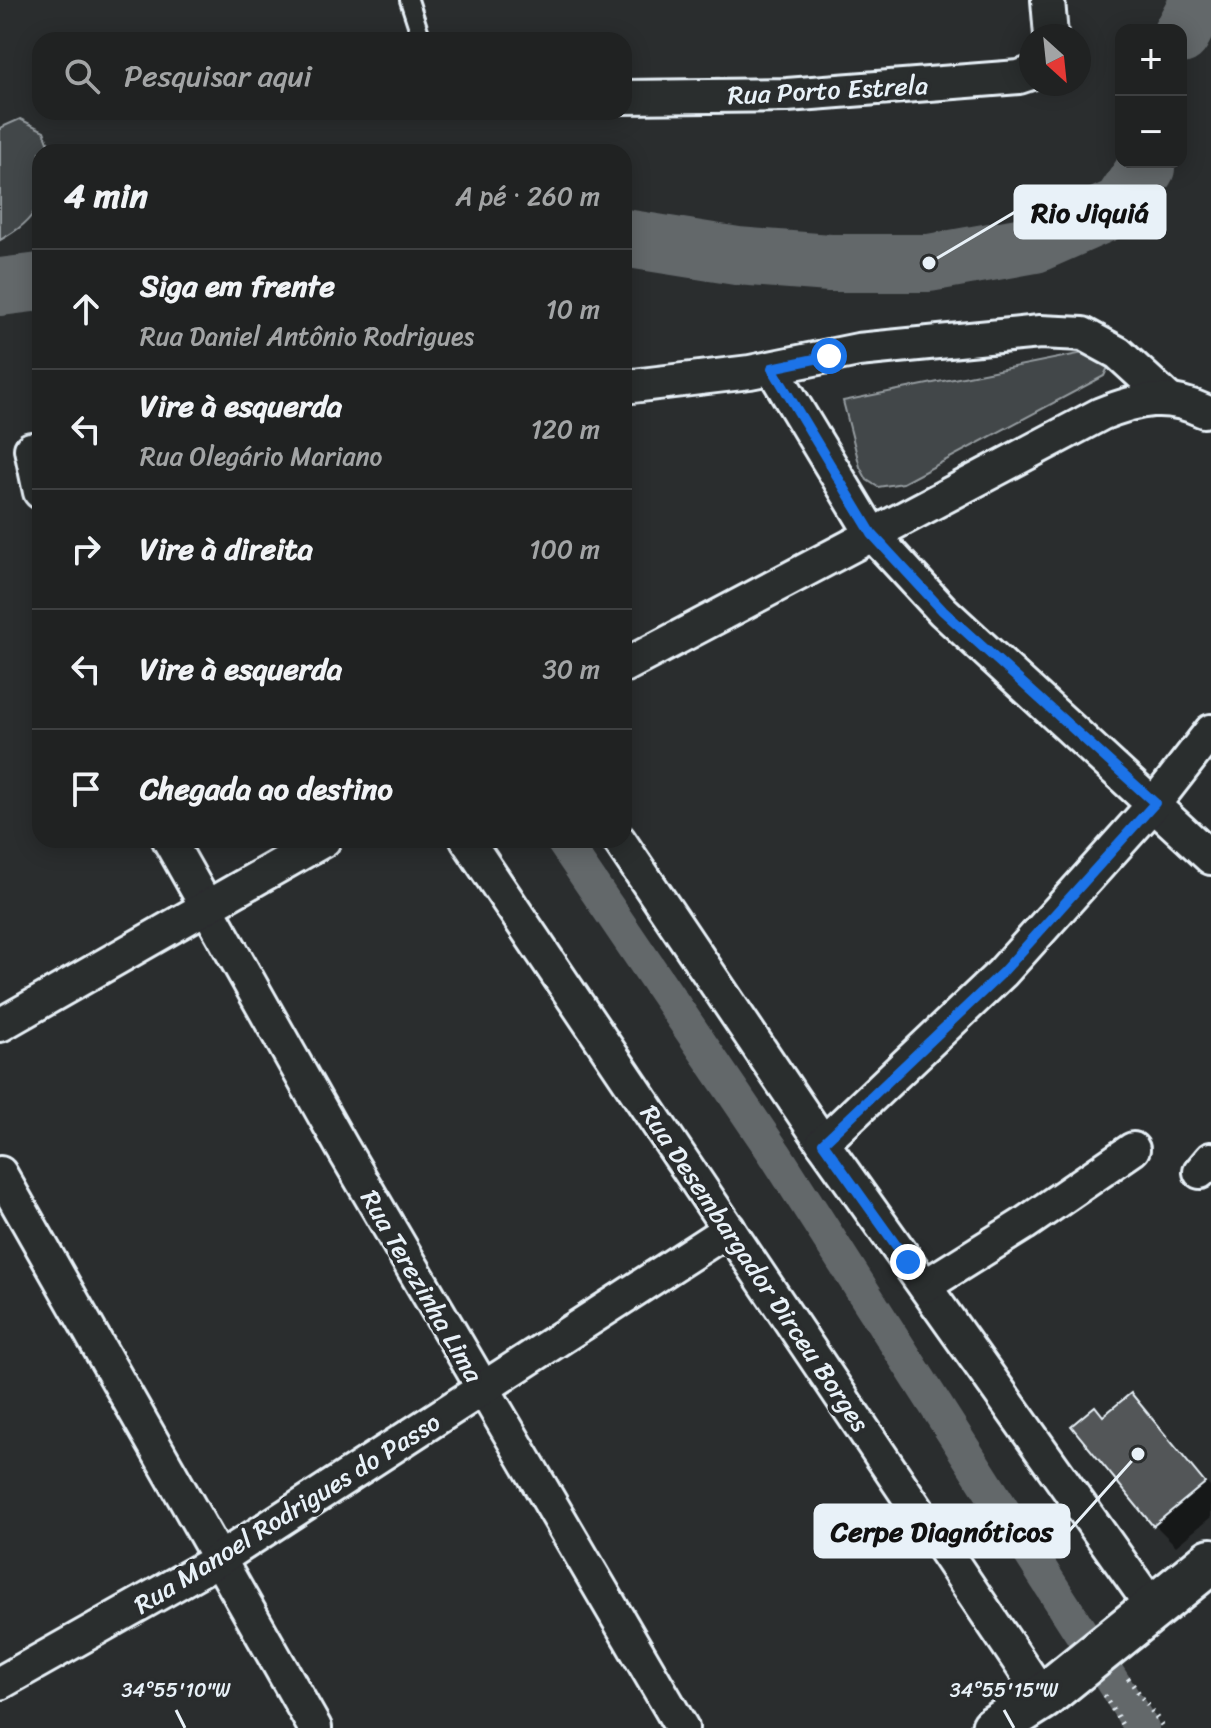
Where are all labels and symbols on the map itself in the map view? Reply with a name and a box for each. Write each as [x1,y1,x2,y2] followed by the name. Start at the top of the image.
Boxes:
[1019,24,1091,96] north arrow
[727,62,929,118] street label: Rua Porto Estrela
[1015,186,1165,238] callout: Rio Jiquiá
[1030,188,1149,237] text: Rio Jiquiá
[811,338,847,374] route start
[628,1095,883,1442] street label: Rua Desembargador Dirceu Borges
[348,1181,497,1392] street label: Rua Terezinha Lima
[890,1244,926,1280] route end
[124,1399,450,1627] street label: Rua Manoel Rodrigues do Passo
[815,1505,1069,1557] callout: Cerpe Diagnóticos
[830,1507,1054,1556] text: Cerpe Diagnóticos
[122,1673,231,1708] text: 34°55'10"W
[950,1673,1059,1708] text: 34°55'15"W

